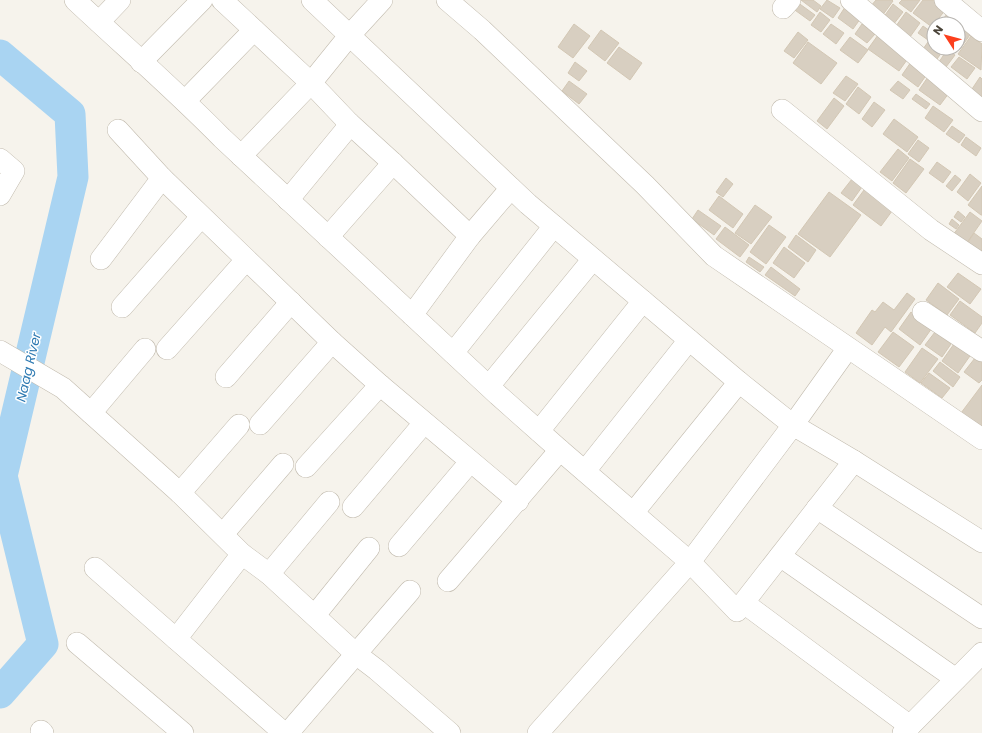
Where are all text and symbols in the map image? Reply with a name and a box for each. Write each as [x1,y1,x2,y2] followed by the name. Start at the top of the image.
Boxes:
[926,16,966,56] north arrow
[929,22,947,38] text: N
[11,329,46,404] water label: Naag River

